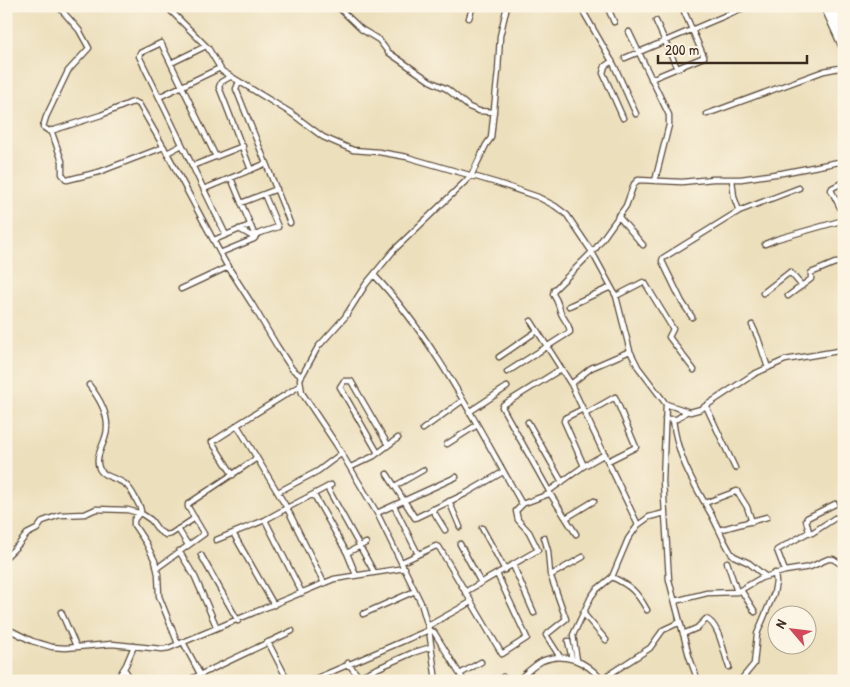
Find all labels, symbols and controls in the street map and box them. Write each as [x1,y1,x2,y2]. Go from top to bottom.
scale bar [658,32,806,64]
text: 200 m [665,39,699,60]
north arrow [768,604,818,654]
text: N [770,615,790,631]

